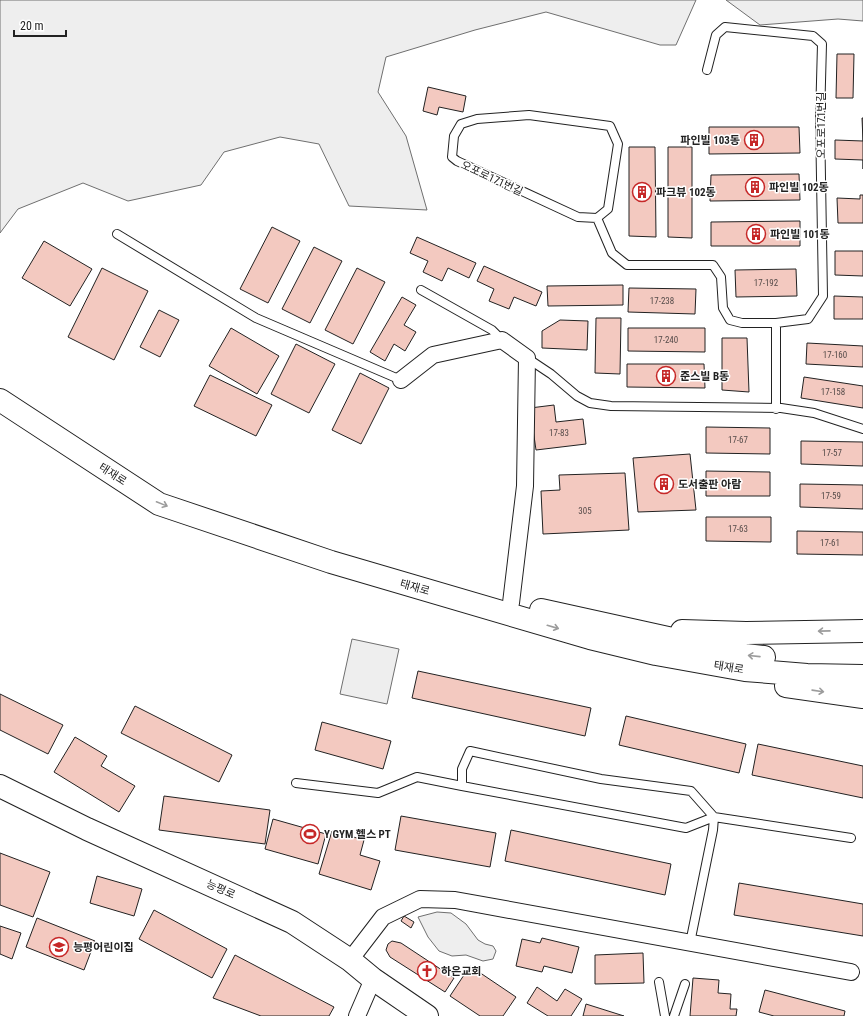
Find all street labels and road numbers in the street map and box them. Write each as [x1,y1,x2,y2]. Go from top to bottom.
street label: 오포로171번길 [815,92,828,158]
street label: 오포로171번길 [459,158,525,198]
street label: 태재로 [96,461,129,488]
street label: 태재로 [398,577,431,598]
street label: 태재로 [713,659,745,676]
street label: 능평로 [204,877,237,902]

